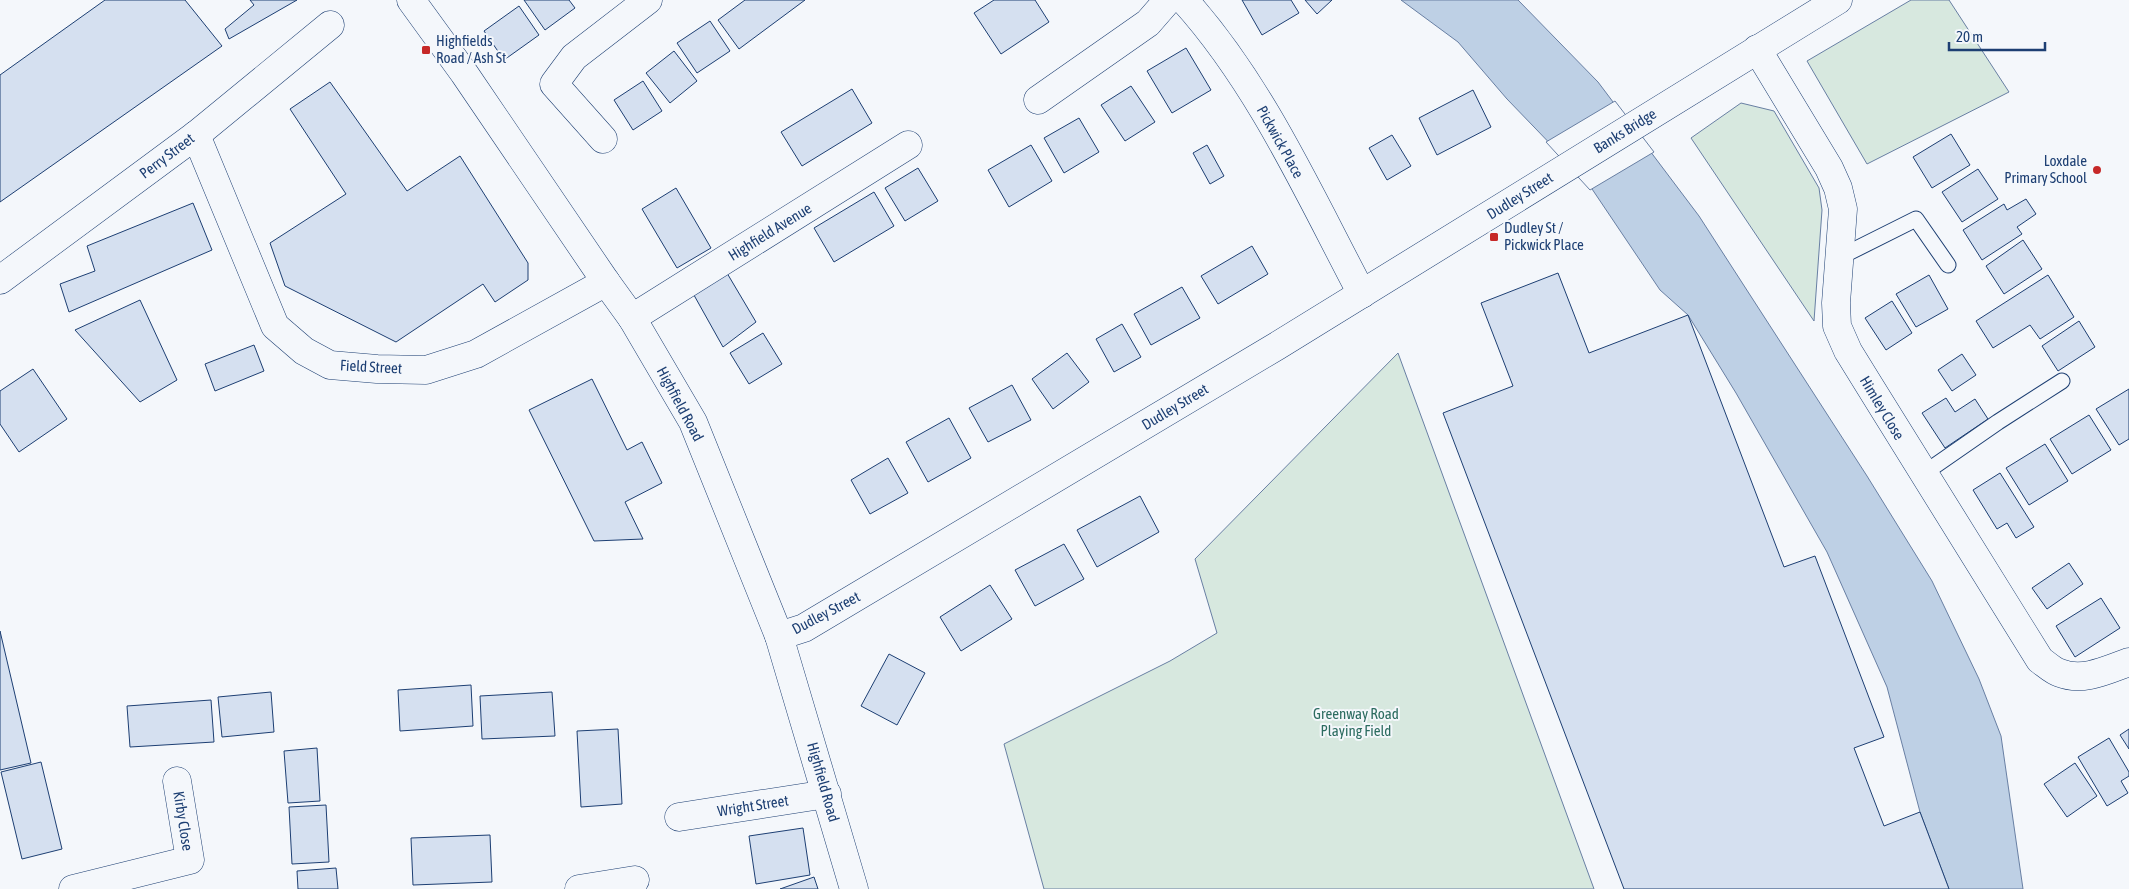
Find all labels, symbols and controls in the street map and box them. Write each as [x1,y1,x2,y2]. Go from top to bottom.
scale bar [1949,20,2045,52]
text: 20 m [1956,28,1983,45]
place label: Highfields Road / Ash St [436,32,506,66]
marker: Highfields Road / Ash St [420,44,432,56]
street label: Pickwick Place [1254,103,1307,181]
street label: Banks Bridge [1590,105,1659,156]
street label: Perry Street [136,130,197,182]
place label: Loxdale Primary School [2004,152,2087,186]
marker: Loxdale Primary School [2091,164,2103,176]
street label: Dudley Street [1484,169,1556,222]
street label: Highfield Avenue [725,199,815,264]
place label: Dudley St / Pickwick Place [1504,219,1584,253]
marker: Dudley St / Pickwick Place [1488,231,1500,243]
street label: Field Street [340,356,403,377]
street label: Highfield Road [654,364,707,444]
street label: Himley Close [1857,373,1908,443]
street label: Dudley Street [1138,380,1211,433]
street label: Dudley Street [789,588,863,638]
park label: Greenway Road Playing Field [1313,705,1399,739]
street label: Highfield Road [804,740,843,824]
street label: Kirby Close [170,790,197,852]
street label: Wright Street [716,791,790,820]

